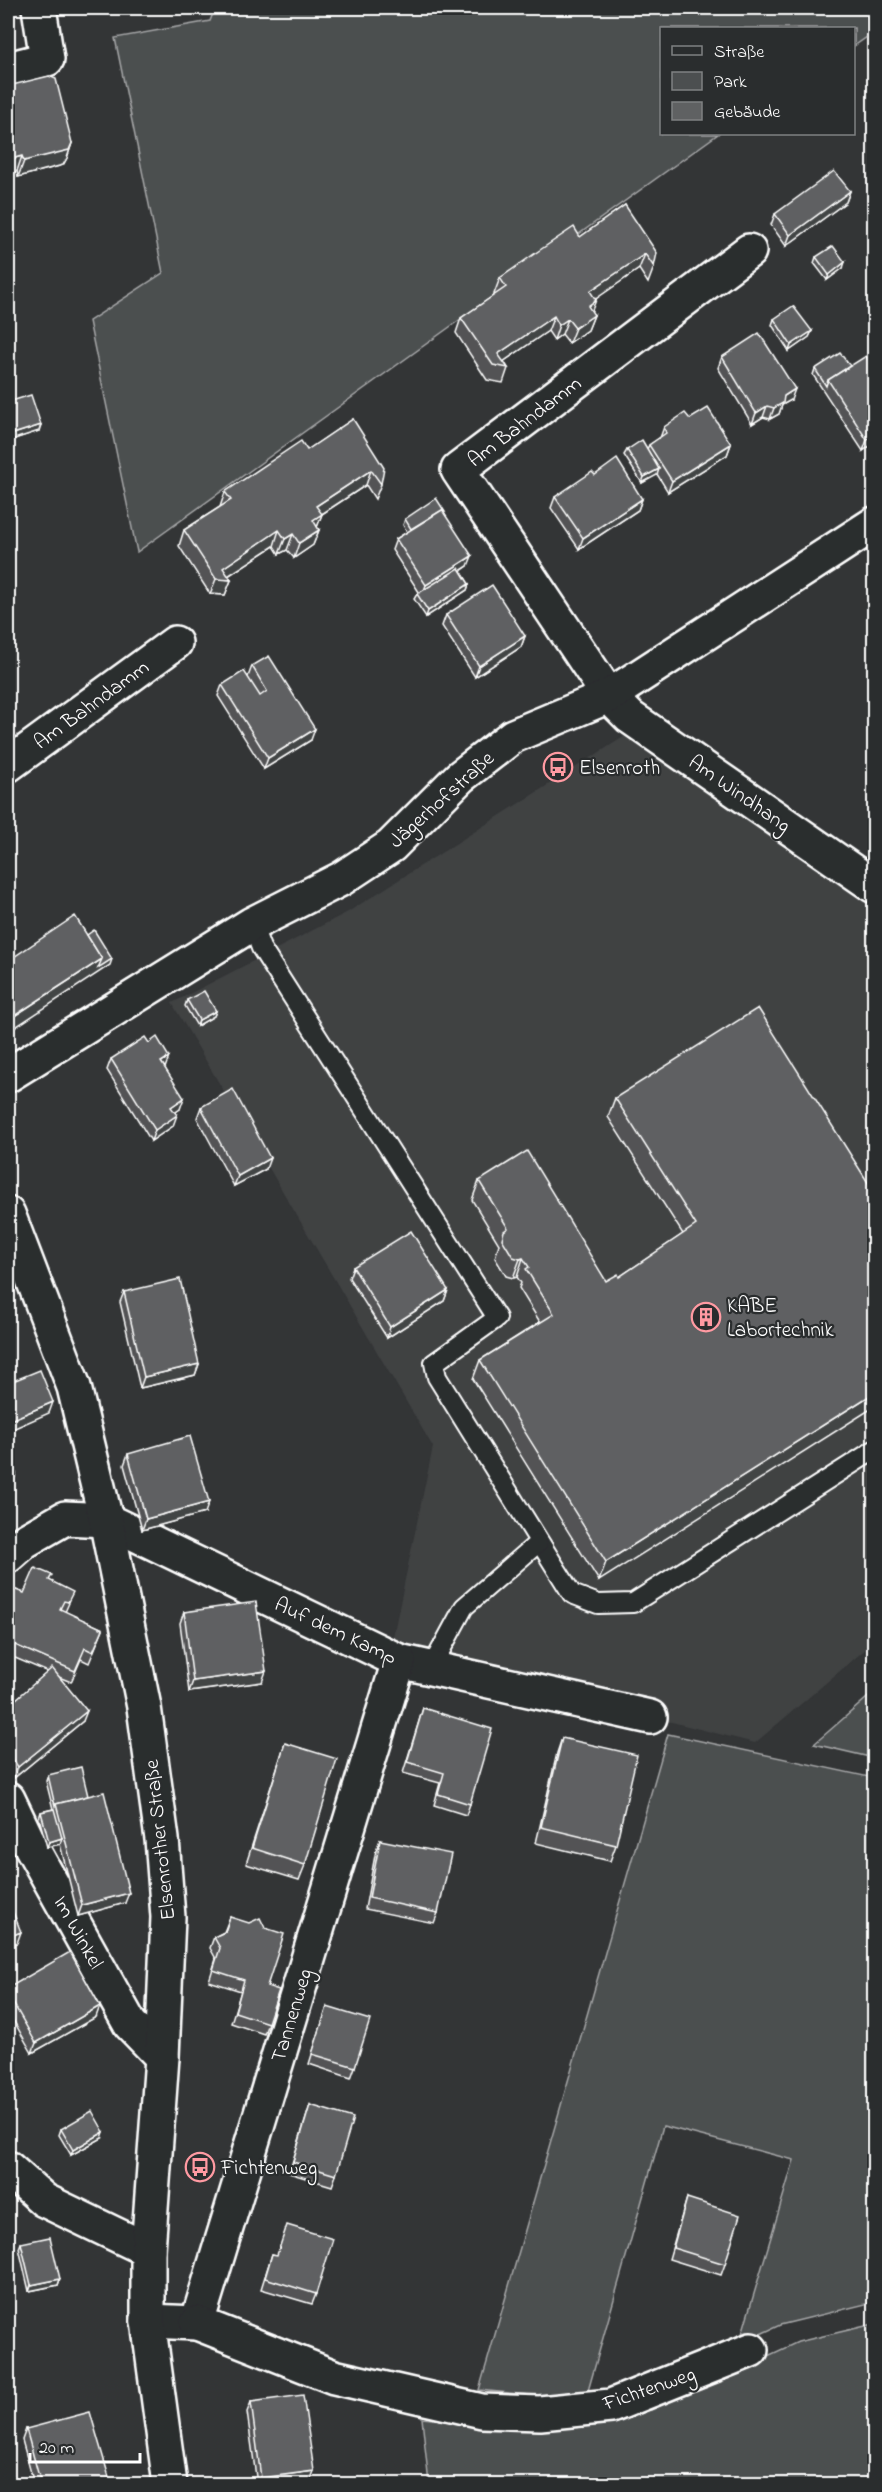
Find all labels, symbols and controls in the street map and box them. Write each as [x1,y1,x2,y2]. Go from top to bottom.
legend [660,27,855,135]
text: Straße [714,40,765,66]
text: Park [714,70,747,96]
text: Gebäude [714,100,781,126]
street label: Am Bahndamm [462,370,589,476]
street label: Am Bahndamm [28,654,156,758]
street label: Jägerhofstraße [383,744,504,858]
street label: Am Windhang [680,748,796,843]
bus stop icon: Elsenroth [542,751,574,783]
place label: Elsenroth [579,754,660,784]
place label: KABE Labortechnik [727,1292,835,1346]
building icon: KABE Labortechnik [690,1301,722,1333]
street label: Auf dem Kamp [269,1590,401,1673]
street label: Elsenrother Straße [138,1758,184,1921]
street label: Im Winkel [45,1891,110,1975]
street label: Tannenweg [264,1965,323,2067]
bus stop icon: Fichtenweg [184,2151,216,2183]
place label: Fichtenweg [220,2154,317,2186]
street label: Fichtenweg [598,2360,701,2422]
scale bar [30,2426,140,2464]
text: 20 m [39,2436,74,2462]

